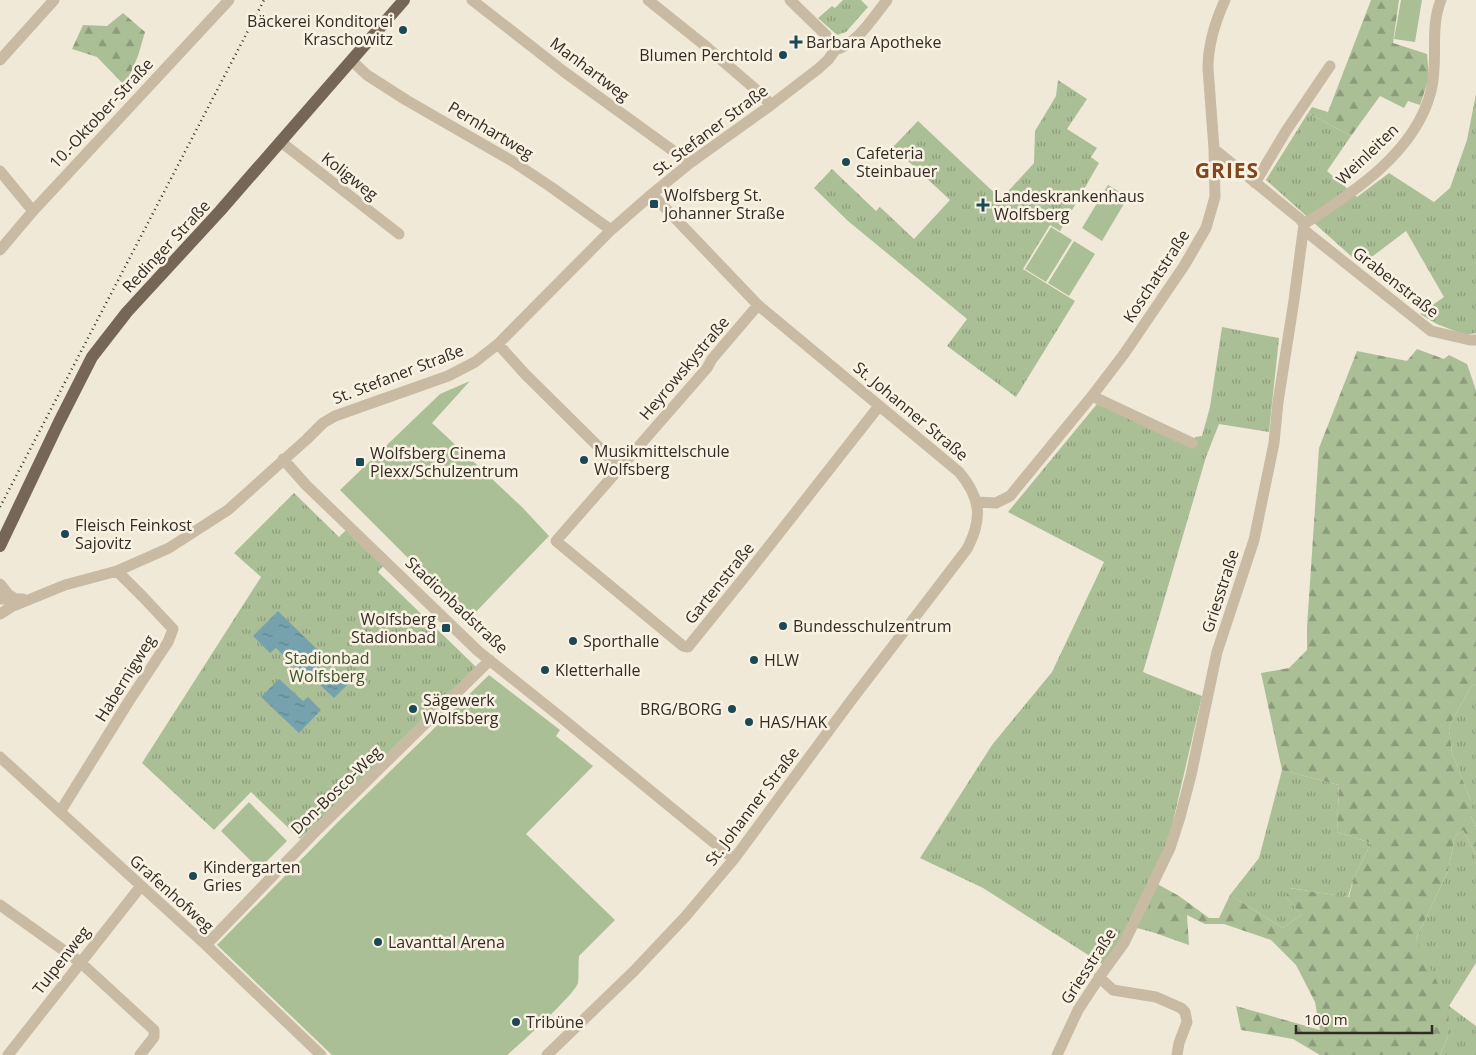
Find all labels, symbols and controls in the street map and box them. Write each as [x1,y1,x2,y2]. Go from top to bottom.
place label: Bäckerei Konditorei Kraschowitz [247,10,393,50]
marker: Bäckerei Konditorei Kraschowitz [397,24,409,36]
place label: Barbara Apotheke [806,31,941,53]
street label: Manhartweg [546,32,634,106]
marker: Barbara Apotheke [790,36,802,48]
place label: Blumen Perchtold [639,44,773,66]
marker: Blumen Perchtold [777,49,789,61]
street label: 10.-Oktober-Straße [44,53,158,173]
street label: St. Stefaner Straße [648,79,772,181]
street label: Pernhartweg [444,96,538,164]
street label: Weinleiten [1331,119,1403,189]
place label: Cafeteria Steinbauer [856,142,938,182]
street label: Koligweg [317,147,383,205]
marker: Cafeteria Steinbauer [840,156,852,168]
district label: GRIES [1195,156,1259,184]
place label: Wolfsberg St. Johanner Straße [662,184,785,224]
place label: Landeskrankenhaus Wolfsberg [994,185,1144,225]
street label: Redinger Straße [117,195,215,297]
marker: Wolfsberg St. Johanner Straße [648,198,660,210]
marker: Landeskrankenhaus Wolfsberg [976,198,990,212]
street label: Koschatstraße [1118,225,1194,327]
street label: Grabenstraße [1349,242,1444,322]
street label: Heyrowskystraße [634,311,734,425]
street label: St. Stefaner Straße [329,339,467,409]
street label: St. Johanner Straße [849,356,973,466]
place label: Musikmittelschule Wolfsberg [594,440,730,480]
place label: Wolfsberg Cinema Plexx/Schulzentrum [370,442,519,482]
marker: Musikmittelschule Wolfsberg [578,454,590,466]
marker: Wolfsberg Cinema Plexx/Schulzentrum [354,456,366,468]
place label: Fleisch Feinkost Sajovitz [75,514,192,554]
marker: Fleisch Feinkost Sajovitz [59,528,71,540]
street label: Gartenstraße [679,537,759,628]
street label: Griesstraße [1196,546,1244,636]
street label: Stadionbadstraße [401,552,513,658]
place label: Wolfsberg Stadionbad [351,608,436,648]
place label: Bundesschulzentrum [793,615,951,637]
marker: Bundesschulzentrum [777,620,789,632]
marker: Wolfsberg Stadionbad [440,622,452,634]
street label: Habernigweg [90,630,161,726]
place label: Sporthalle [583,630,659,652]
marker: Sporthalle [567,635,579,647]
park label: Stadionbad Wolfsberg [284,647,370,687]
place label: HLW [764,649,799,671]
marker: HLW [748,654,760,666]
place label: Kletterhalle [555,659,641,681]
marker: Kletterhalle [539,664,551,676]
place label: Sägewerk Wolfsberg [423,689,499,729]
place label: BRG/BORG [640,698,722,720]
marker: Sägewerk Wolfsberg [407,703,419,715]
marker: BRG/BORG [726,703,738,715]
place label: HAS/HAK [759,711,827,733]
marker: HAS/HAK [743,716,755,728]
street label: Don-Bosco-Weg [286,741,387,839]
street label: St. Johanner Straße [700,742,804,870]
street label: Grafenhofweg [125,849,219,937]
place label: Kindergarten Gries [203,856,301,896]
marker: Kindergarten Gries [187,870,199,882]
street label: Tulpenweg [27,921,95,999]
street label: Griesstraße [1055,924,1121,1008]
place label: Lavanttal Arena [388,931,505,953]
marker: Lavanttal Arena [372,936,384,948]
scale bar [1296,1002,1432,1034]
text: 100 m [1304,1009,1348,1029]
place label: Tribüne [526,1011,584,1033]
marker: Tribüne [510,1016,522,1028]

